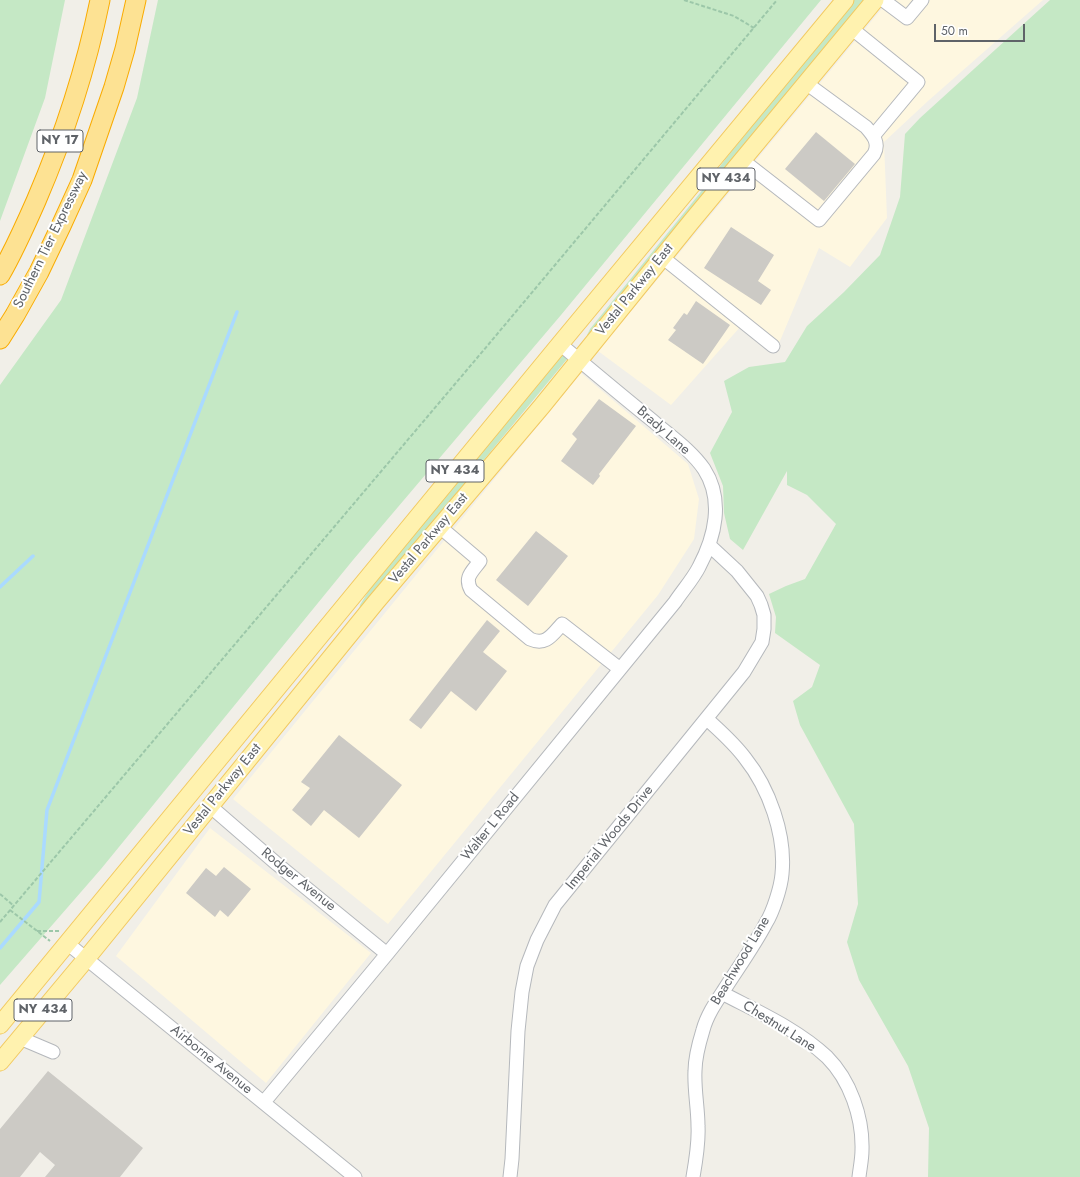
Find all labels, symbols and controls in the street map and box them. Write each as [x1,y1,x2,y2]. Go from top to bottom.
scale bar [936,16,1027,42]
text: 50 m [941,22,968,40]
road number: NY 17 [37,130,83,152]
road number: NY 434 [697,168,755,190]
street label: Southern Tier Expressway [11,169,91,311]
street label: Vestal Parkway East [593,241,677,339]
street label: Brady Lane [633,403,693,459]
road number: NY 434 [426,460,484,482]
street label: Vestal Parkway East [386,490,472,588]
street label: Vestal Parkway East [181,741,265,839]
street label: Imperial Woods Drive [563,783,657,893]
street label: Walter L Road [458,790,524,864]
street label: Rodger Avenue [257,845,339,915]
street label: Beachwood Lane [708,914,774,1008]
street label: Chestnut Lane [739,998,819,1056]
road number: NY 434 [14,999,72,1021]
street label: Airborne Avenue [167,1022,255,1098]

